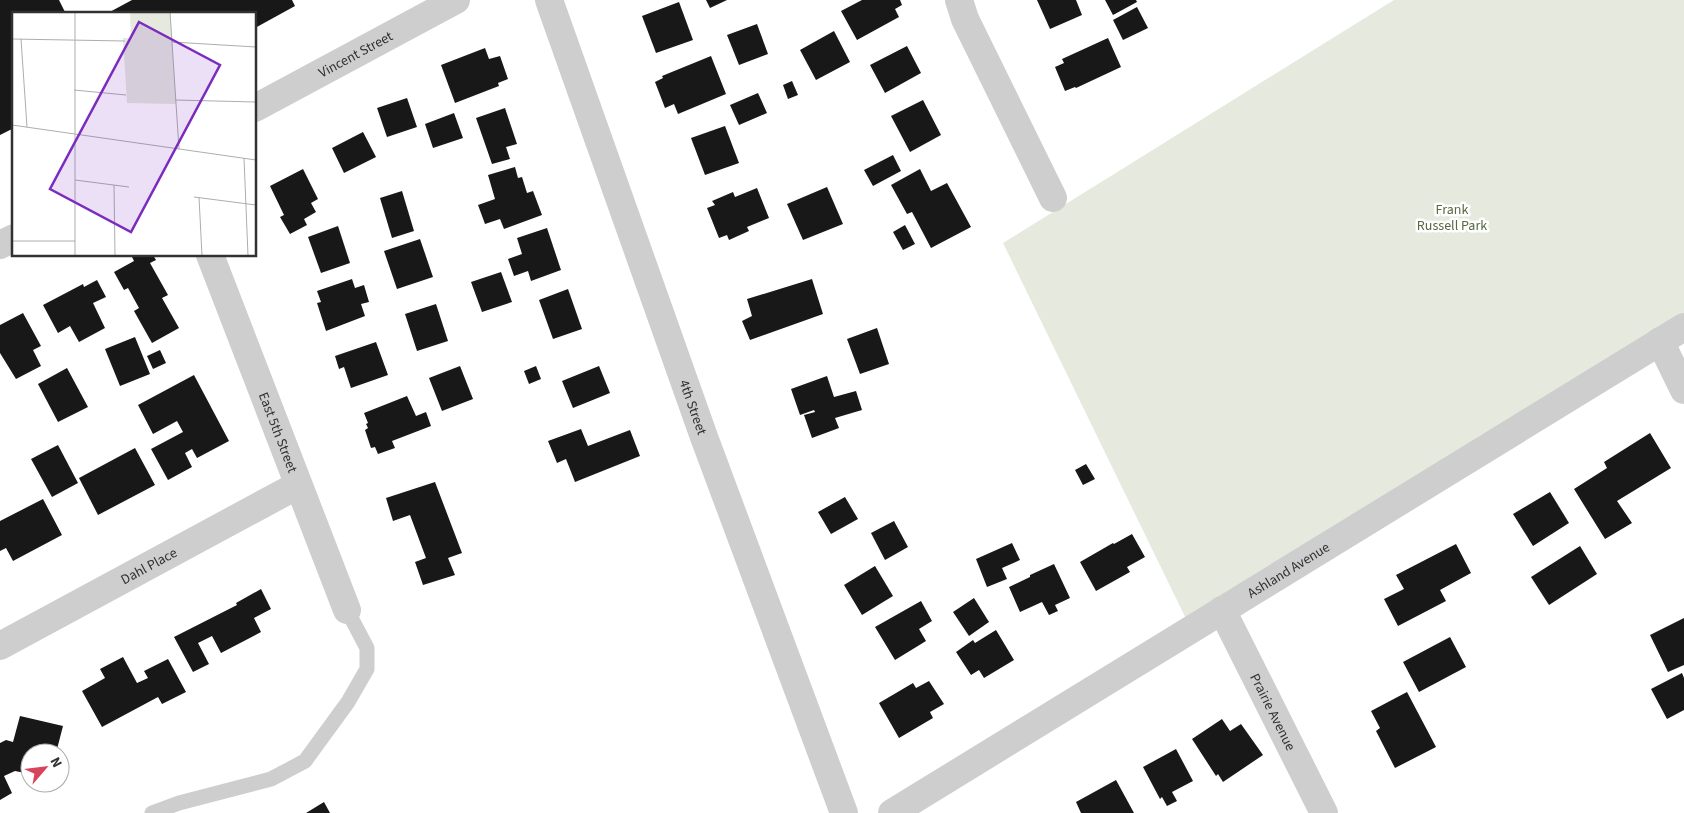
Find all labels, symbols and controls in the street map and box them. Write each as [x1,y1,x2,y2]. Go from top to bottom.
inset map [12,12,256,256]
street label: Vincent Street [315,27,397,83]
park label: Frank Russell Park [1417,200,1487,236]
street label: 4th Street [673,377,712,438]
street label: East 5th Street [253,389,302,476]
street label: Ashland Avenue [1244,538,1334,604]
street label: Dahl Place [117,543,181,590]
street label: Prairie Avenue [1244,670,1300,754]
north arrow [20,743,70,793]
text: N [45,754,67,771]

